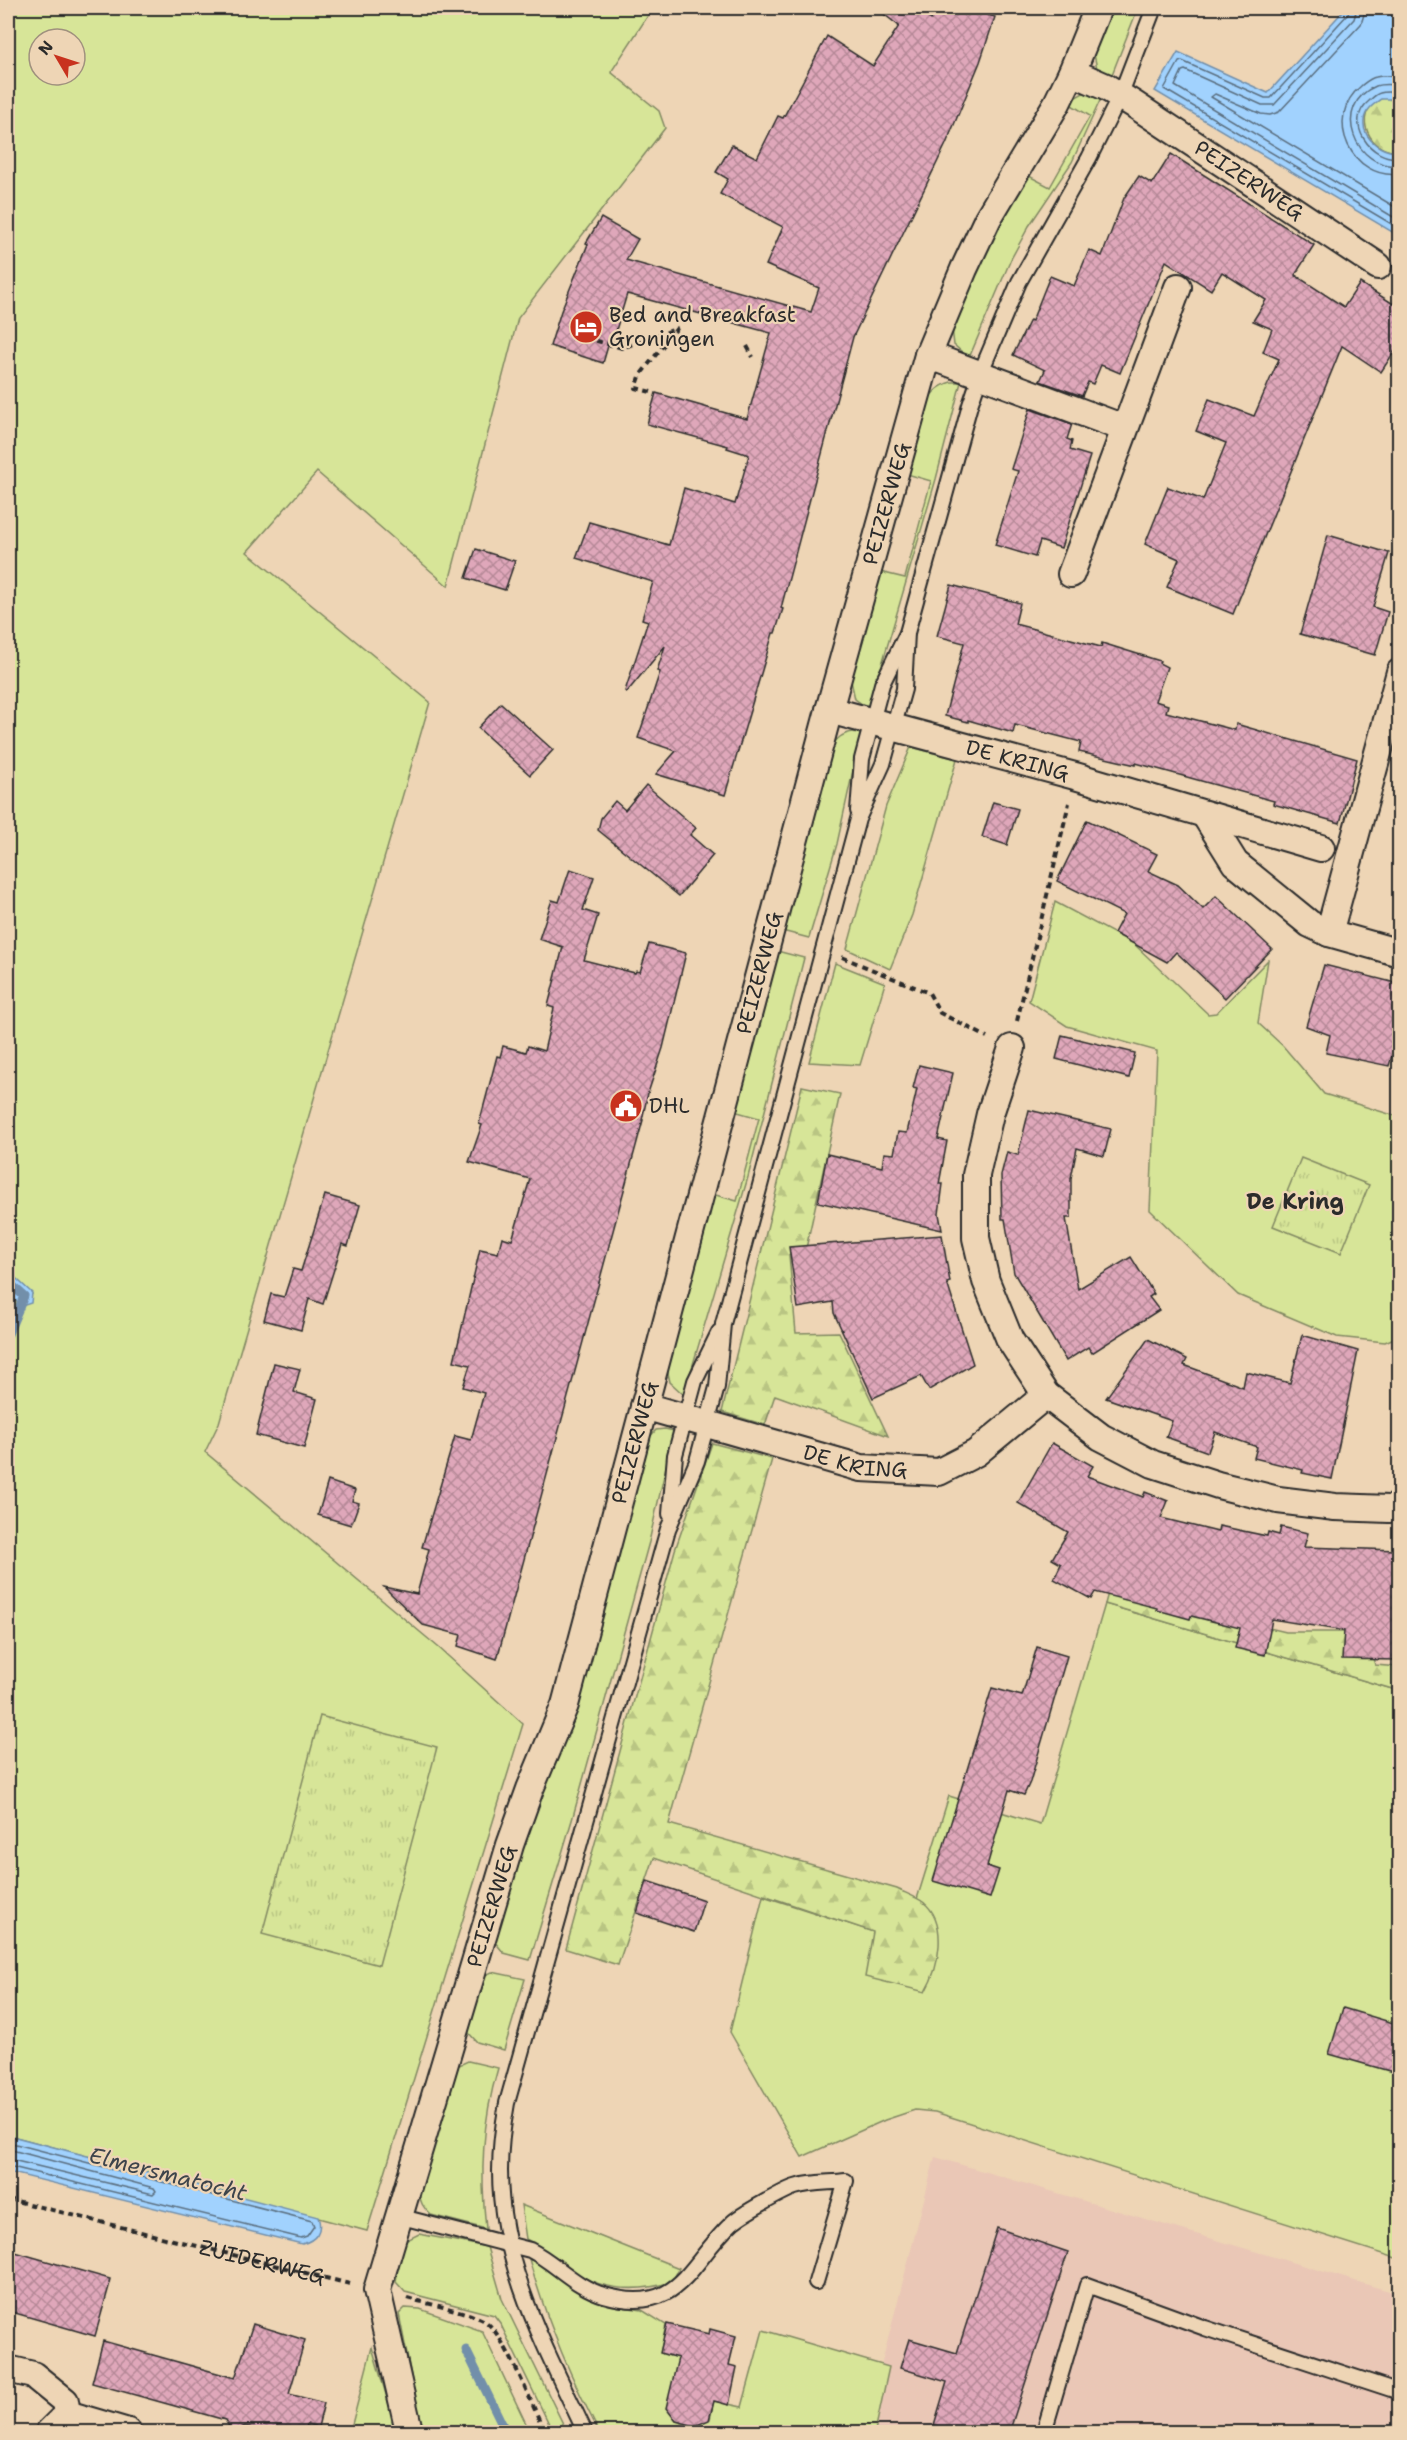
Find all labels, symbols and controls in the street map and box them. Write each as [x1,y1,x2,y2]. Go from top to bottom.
north arrow [27,27,87,87]
text: N [34,36,58,59]
street label: PEIZERWEG [1189,134,1309,227]
place label: Bed and Breakfast Groningen [609,301,796,353]
hotel icon: Bed and Breakfast Groningen [568,309,604,345]
street label: PEIZERWEG [856,439,917,568]
street label: DE KRING [963,733,1072,788]
street label: PEIZERWEG [730,908,789,1037]
public building icon: DHL [608,1088,644,1124]
place label: DHL [649,1092,690,1120]
district label: De Kring [1246,1187,1344,1216]
street label: PEIZERWEG [605,1378,664,1507]
street label: DE KRING [800,1438,908,1484]
street label: PEIZERWEG [460,1842,523,1971]
water label: Elmersmatocht [86,2140,250,2208]
street label: ZUIDERWEG [197,2233,328,2291]

